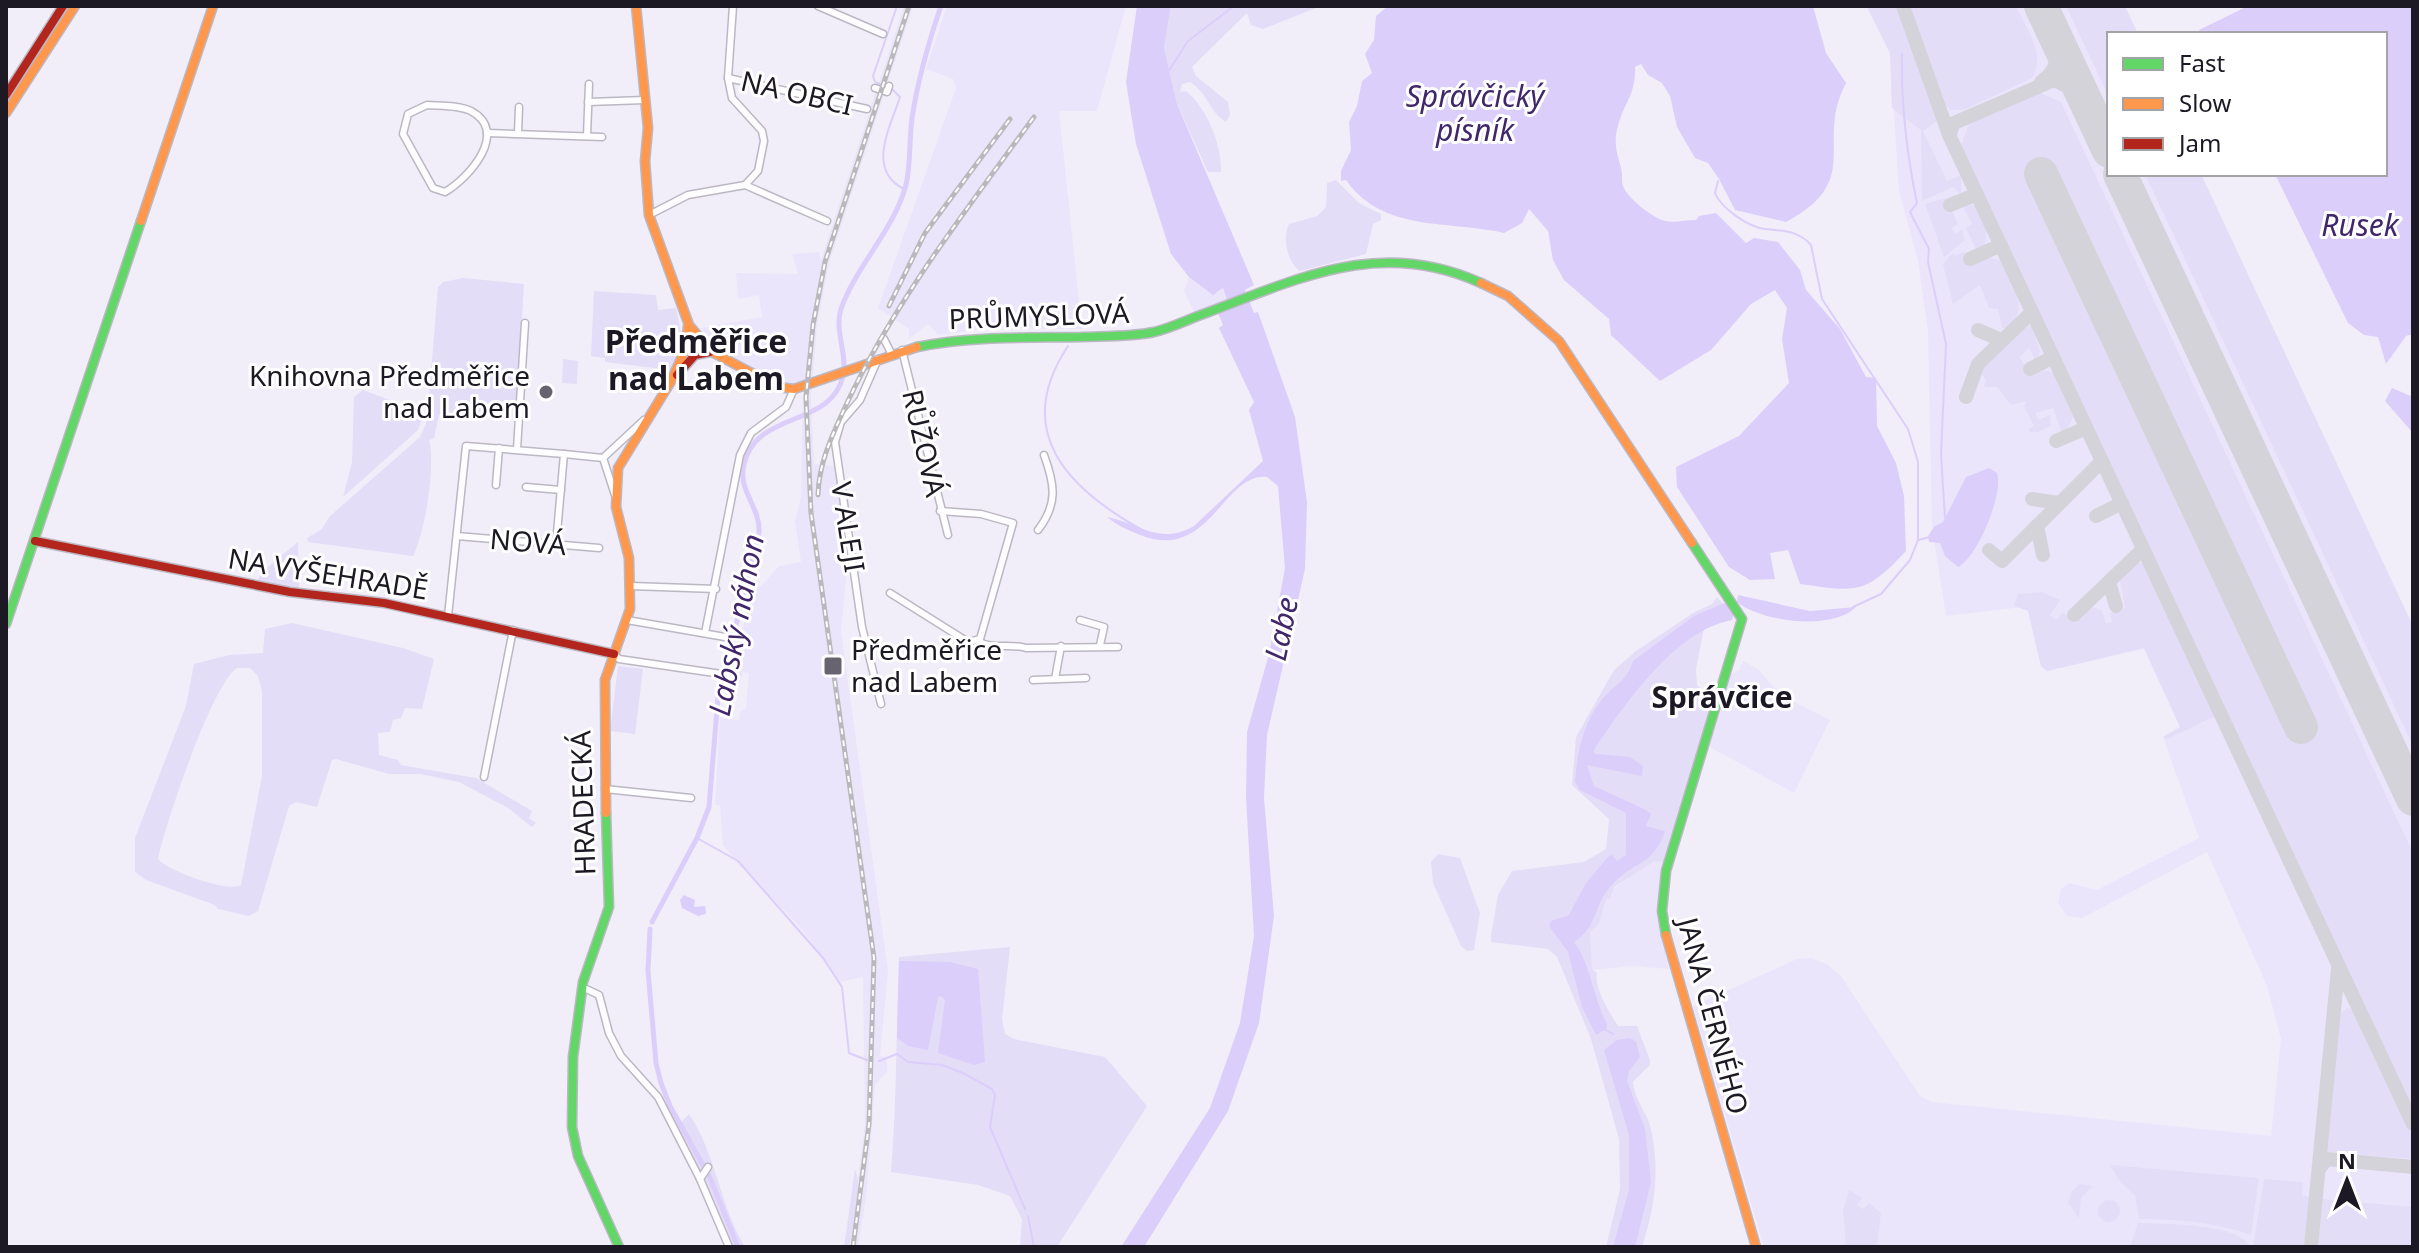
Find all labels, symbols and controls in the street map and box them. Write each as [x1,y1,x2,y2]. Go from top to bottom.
legend [2107,32,2387,176]
text: Fast [2179,46,2225,79]
street label: NA OBCI [738,61,857,123]
water label: Správčický písník [1406,75,1546,150]
text: Slow [2179,86,2231,119]
text: Jam [2177,126,2221,159]
water label: Rusek [2321,204,2400,245]
street label: PRŮMYSLOVÁ [948,293,1130,337]
district label: Předměřice nad Labem [605,319,787,399]
place label: Knihovna Předměřice nad Labem [249,356,530,426]
marker: Knihovna Předměřice nad Labem [537,383,555,401]
street label: RŮŽOVÁ [894,386,956,500]
street label: V ALEJI [823,479,875,575]
street label: NOVÁ [488,519,568,563]
water label: Labský náhon [698,530,773,719]
street label: NA VYŠEHRADĚ [225,538,431,608]
water label: Labe [1254,593,1307,664]
place label: Předměřice nad Labem [851,630,1002,700]
marker: Předměřice nad Labem [822,655,844,677]
district label: Správčice [1651,676,1793,717]
street label: HRADECKÁ [560,730,604,876]
street label: JANA ČERNÉHO [1669,910,1758,1118]
north arrow [2307,1141,2387,1221]
text: N [2338,1145,2356,1175]

